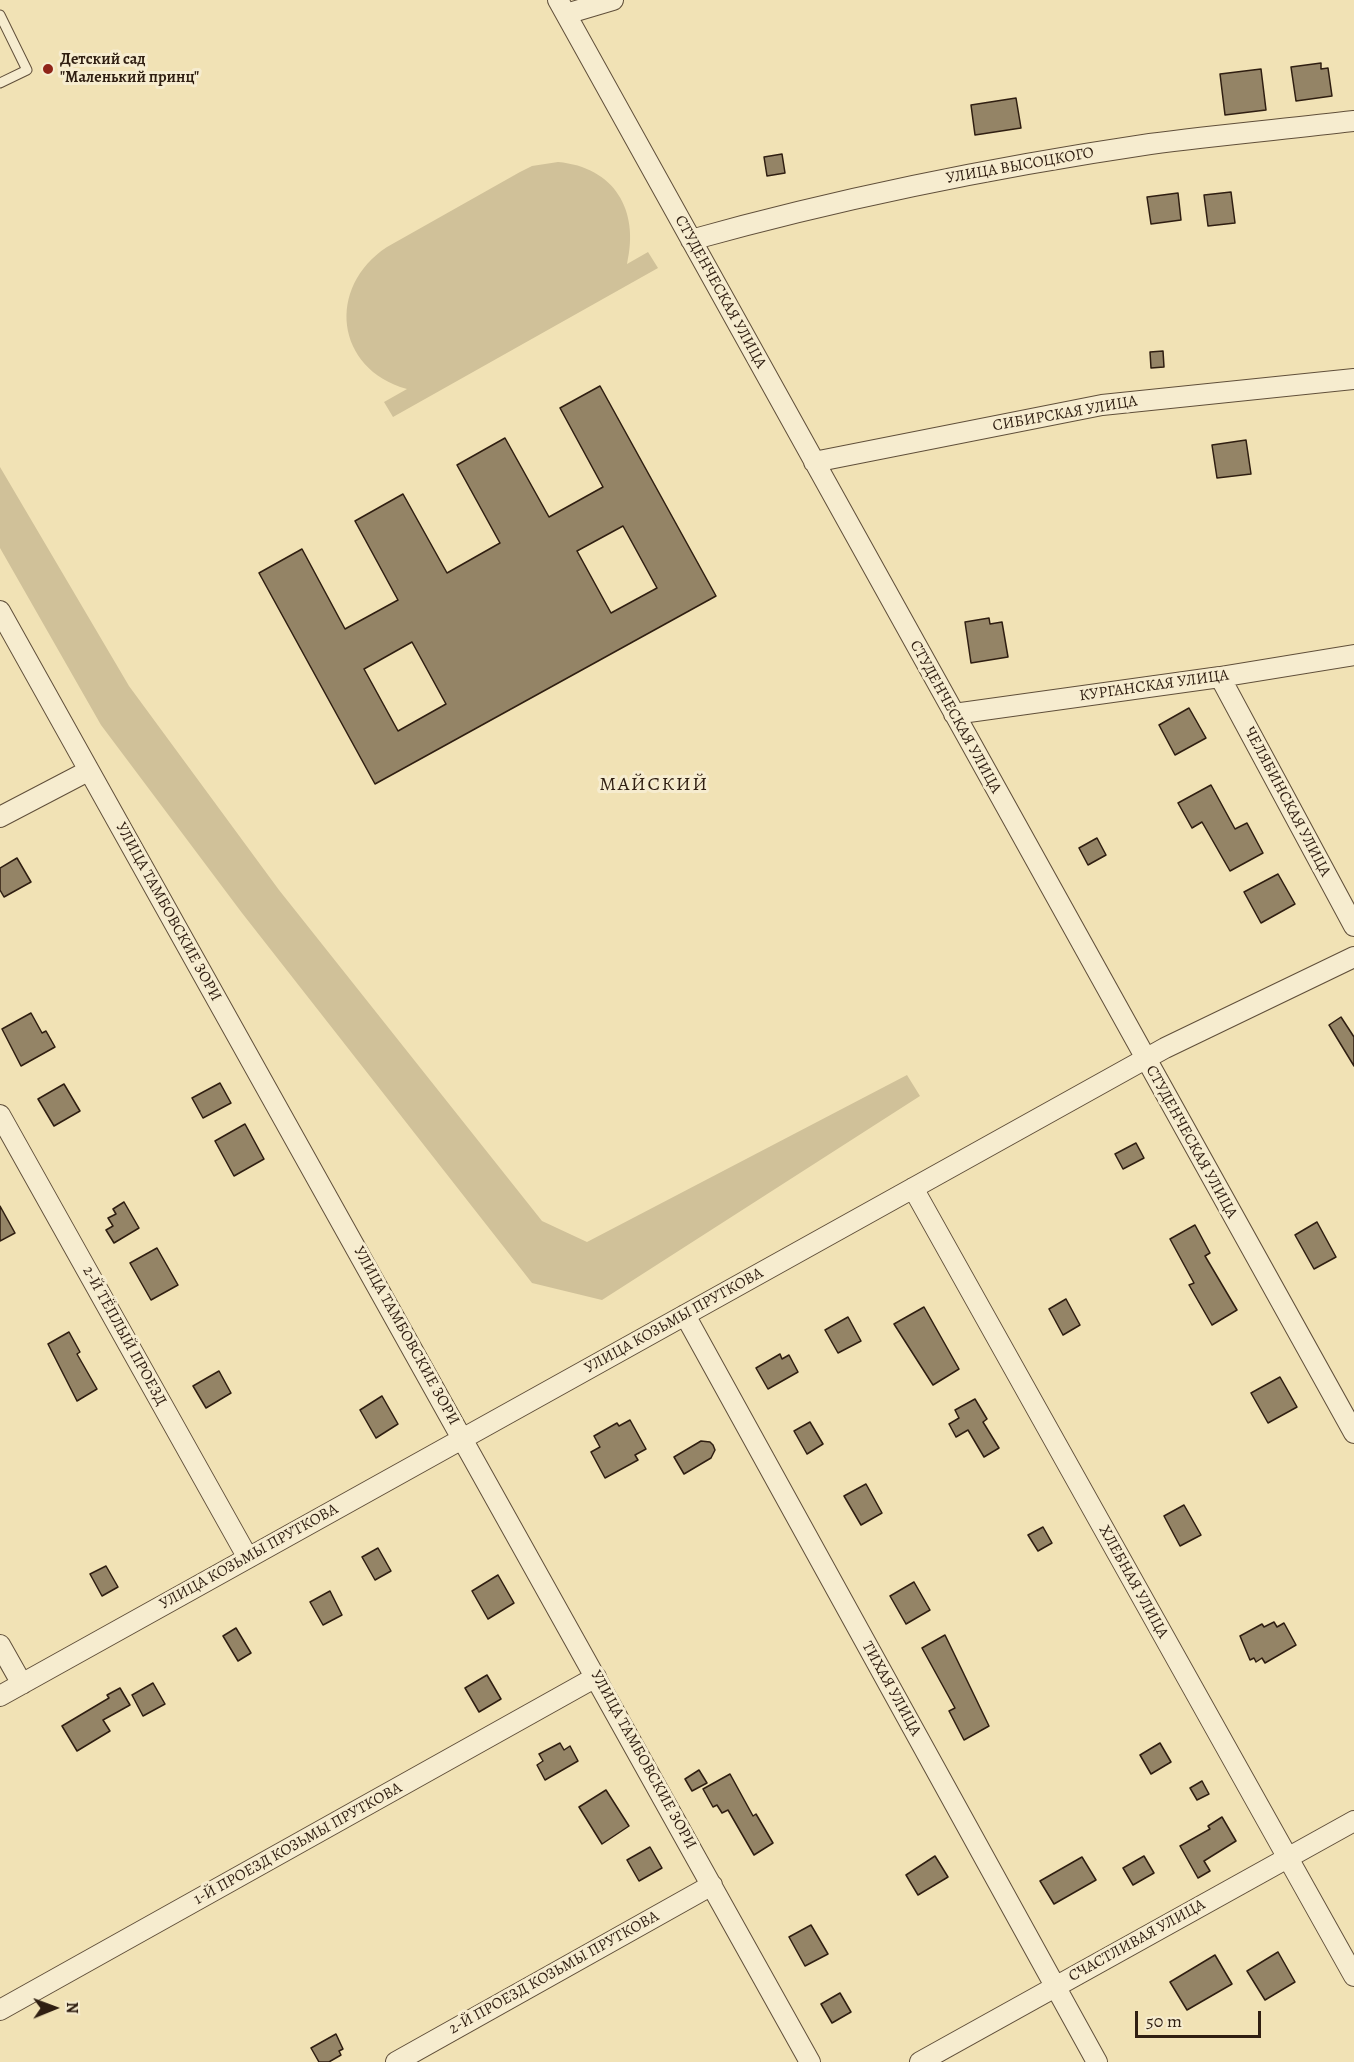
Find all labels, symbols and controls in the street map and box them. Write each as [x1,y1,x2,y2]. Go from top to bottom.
place label: Детский сад "Маленький принц" [60,50,199,88]
marker: Детский сад "Маленький принц" [41,62,55,76]
street label: УЛИЦА ВЫСОЦКОГО [945,144,1095,188]
street label: СТУДЕНЧЕСКАЯ УЛИЦА [670,212,770,372]
street label: СИБИРСКАЯ УЛИЦА [991,392,1139,436]
street label: СТУДЕНЧЕСКАЯ УЛИЦА [905,637,1005,797]
street label: КУРГАНСКАЯ УЛИЦА [1078,666,1230,706]
street label: ЧЕЛЯБИНСКАЯ УЛИЦА [1239,724,1335,880]
district label: МАЙСКИЙ [599,773,709,797]
street label: УЛИЦА ТАМБОВСКИЕ ЗОРИ [111,819,225,1005]
street label: СТУДЕНЧЕСКАЯ УЛИЦА [1141,1062,1241,1222]
street label: УЛИЦА ТАМБОВСКИЕ ЗОРИ [349,1243,463,1429]
street label: 2-Й ТЁПЛЫЙ ПРОЕЗД [78,1263,170,1409]
street label: УЛИЦА КОЗЬМЫ ПРУТКОВА [581,1264,767,1378]
street label: УЛИЦА КОЗЬМЫ ПРУТКОВА [156,1500,342,1614]
street label: ХЛЕБНАЯ УЛИЦА [1094,1522,1172,1642]
street label: ТИХАЯ УЛИЦА [857,1638,925,1740]
street label: УЛИЦА ТАМБОВСКИЕ ЗОРИ [586,1667,700,1853]
street label: 1-Й ПРОЕЗД КОЗЬМЫ ПРУТКОВА [191,1779,405,1909]
street label: СЧАСТЛИВАЯ УЛИЦА [1065,1895,1209,1987]
street label: 2-Й ПРОЕЗД КОЗЬМЫ ПРУТКОВА [446,1907,662,2039]
north arrow [24,1978,84,2038]
scale bar [1138,1999,1264,2037]
text: N [61,2002,83,2014]
text: 50 m [1146,2009,1182,2033]

